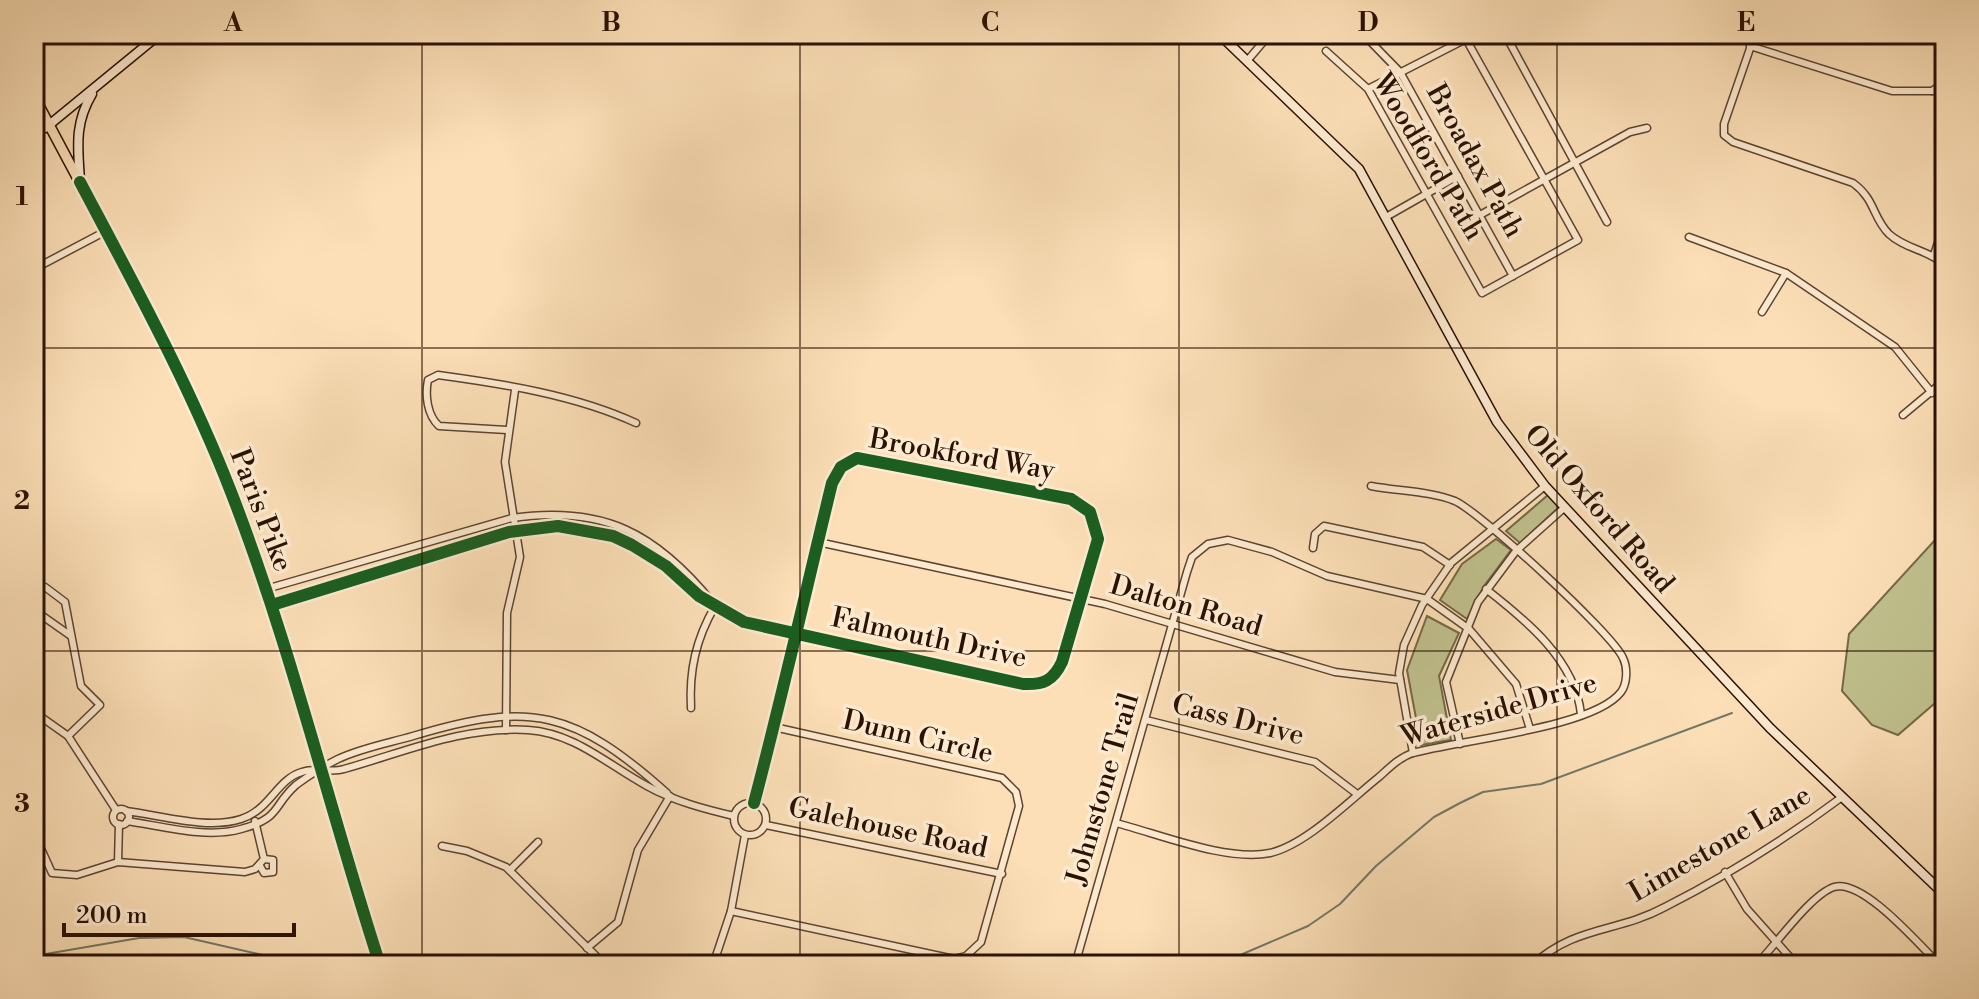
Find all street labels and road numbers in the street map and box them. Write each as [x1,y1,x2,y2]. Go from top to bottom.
street label: Woodford Path [1364,66,1492,247]
street label: Broadax Path [1418,77,1532,244]
street label: Old Oxford Road [1516,418,1682,600]
street label: Brookford Way [866,421,1058,489]
street label: Paris Pike [222,444,300,576]
street label: Dalton Road [1106,568,1266,644]
street label: Falmouth Drive [828,600,1030,676]
street label: Waterside Drive [1396,665,1601,755]
street label: Cass Drive [1168,687,1308,753]
street label: Johnstone Trail [1059,689,1147,890]
street label: Dunn Circle [839,703,997,771]
street label: Limestone Lane [1623,778,1817,910]
street label: Galehouse Road [785,790,991,866]

